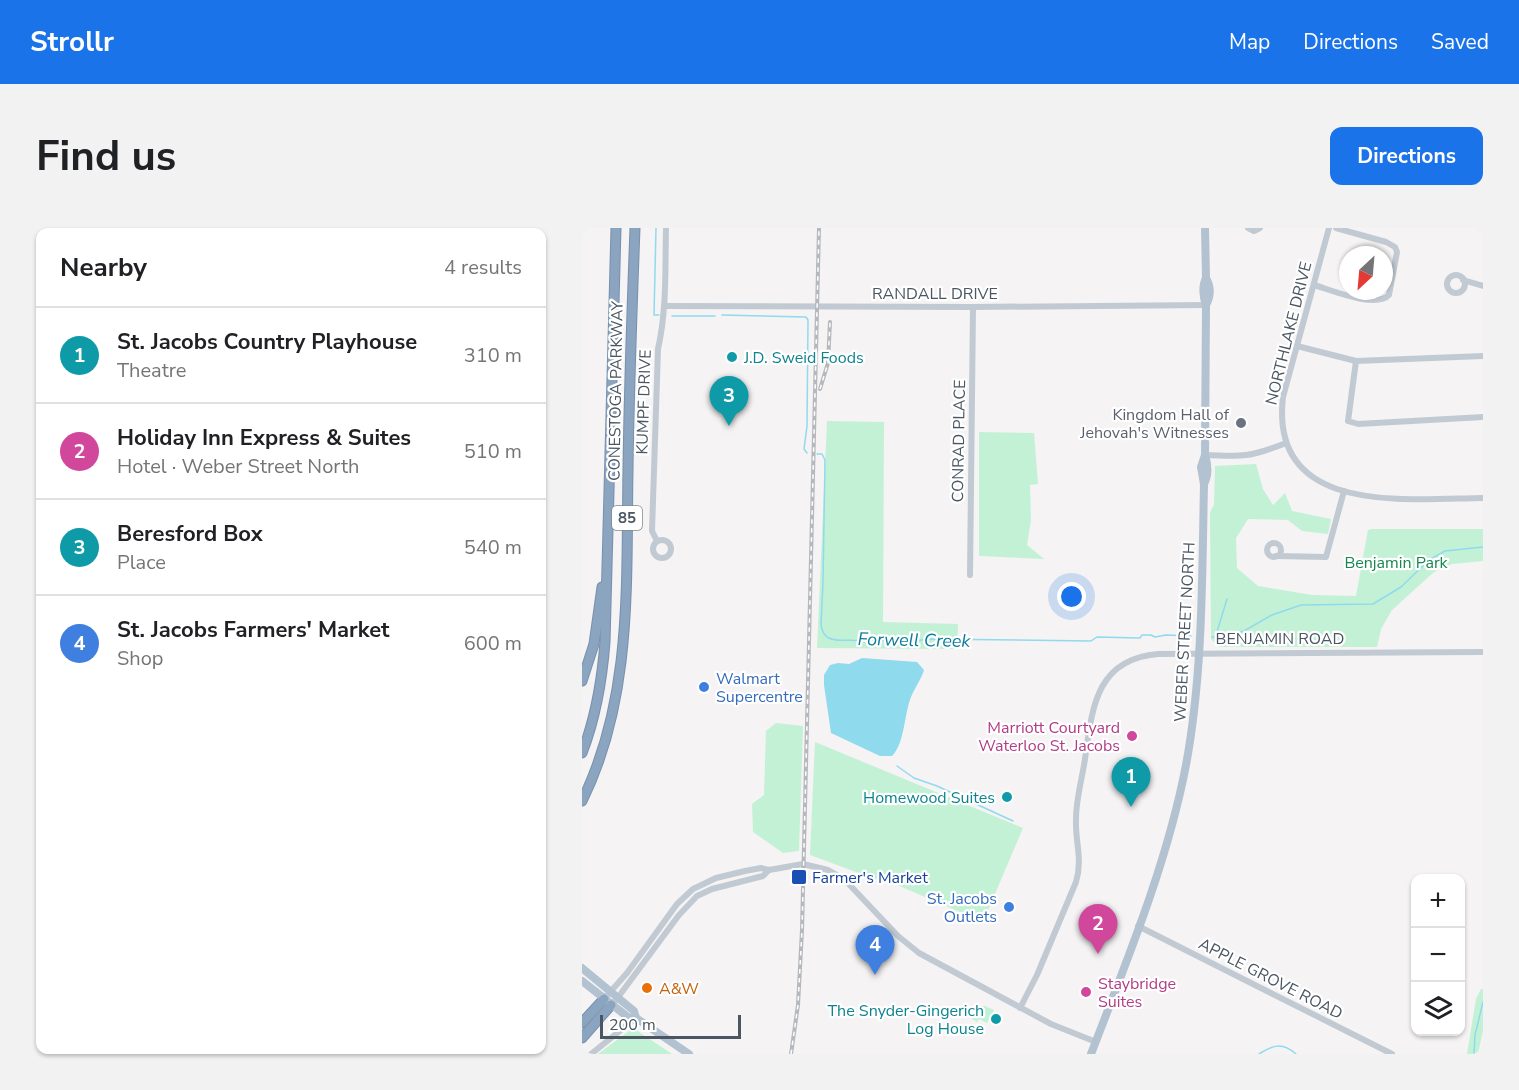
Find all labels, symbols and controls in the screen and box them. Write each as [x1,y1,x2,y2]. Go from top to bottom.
text: Strollr [30,23,114,61]
text: Map [1229,28,1270,56]
text: Directions [1303,28,1398,56]
text: Saved [1431,28,1489,56]
button: Directions [1330,127,1483,185]
text: Find us [36,128,176,185]
north arrow [1339,246,1393,300]
text: Nearby [60,250,147,285]
text: 4 results [444,254,522,281]
street label: NORTHLAKE DRIVE [1261,259,1317,407]
street label: RANDALL DRIVE [872,283,998,305]
street label: CONESTOGA PARKWAY [603,300,629,481]
text: St. Jacobs Country Playhouse [117,327,417,357]
text: 1 [74,342,86,369]
text: 310 m [464,342,522,369]
place label: J.D. Sweid Foods [743,347,864,369]
street label: KUMPF DRIVE [631,349,657,455]
marker: J.D. Sweid Foods [725,350,739,364]
text: Theatre [117,357,186,384]
pin: 3 [710,376,748,426]
street label: CONRAD PLACE [947,379,971,503]
place label: Kingdom Hall of Jehovah's Witnesses [1079,404,1230,444]
marker: Kingdom Hall of Jehovah's Witnesses [1234,416,1248,430]
text: Holiday Inn Express & Suites [117,423,411,453]
text: 2 [74,438,86,465]
text: 510 m [464,438,522,465]
text: Hotel · Weber Street North [117,453,359,480]
road number: 85 [612,506,642,530]
text: Beresford Box [117,519,263,549]
text: 3 [74,534,86,561]
text: 540 m [464,534,522,561]
street label: WEBER STREET NORTH [1169,541,1201,723]
text: Place [117,549,166,576]
park label: Benjamin Park [1344,552,1449,574]
your location [1057,582,1086,611]
text: St. Jacobs Farmers' Market [117,615,390,645]
water label: Forwell Creek [857,627,972,653]
street label: BENJAMIN ROAD [1216,628,1344,650]
text: 4 [74,630,86,657]
text: 600 m [464,630,522,657]
text: Shop [117,645,163,672]
place label: Walmart Supercentre [716,668,803,708]
marker: Walmart Supercentre [697,680,711,694]
place label: Marriott Courtyard Waterloo St. Jacobs [978,717,1120,757]
marker: Marriott Courtyard Waterloo St. Jacobs [1125,729,1139,743]
pin: 1 [1112,758,1150,807]
place label: Homewood Suites [863,787,995,809]
marker: Homewood Suites [1000,790,1014,804]
place label: Farmer's Market [812,867,928,889]
marker: Farmer's Market [790,868,808,886]
map controls [1411,874,1465,1036]
button: + [1411,874,1465,928]
place label: St. Jacobs Outlets [927,888,997,928]
marker: St. Jacobs Outlets [1002,900,1016,914]
pin: 2 [1078,904,1118,954]
pin: 4 [856,926,894,975]
button: − [1411,928,1465,982]
street label: APPLE GROVE ROAD [1195,933,1346,1025]
place label: Staybridge Suites [1098,973,1176,1013]
place label: A&W [659,978,699,1000]
marker: A&W [640,981,654,995]
button: layers [1411,982,1465,1036]
marker: Staybridge Suites [1079,985,1093,999]
place label: The Snyder-Gingerich Log House [827,1000,984,1040]
scale bar [600,1012,741,1040]
marker: The Snyder-Gingerich Log House [989,1012,1003,1026]
text: 200 m [609,1014,656,1036]

